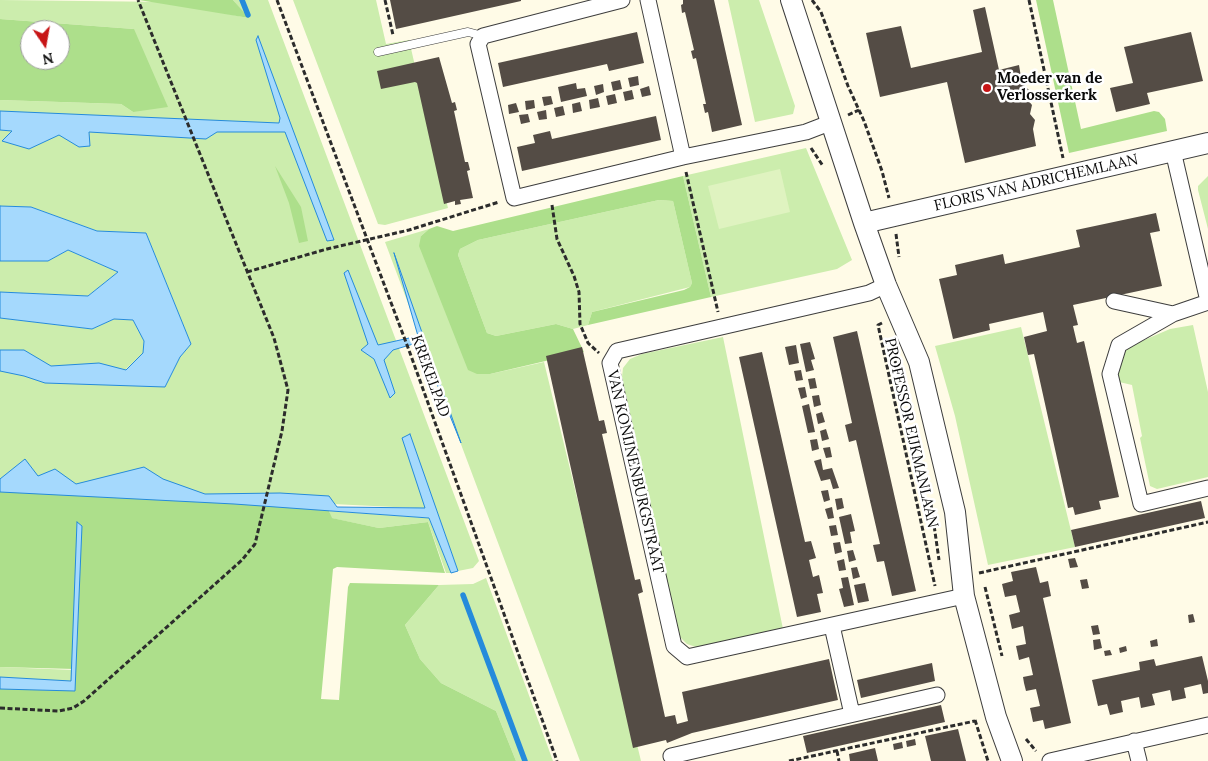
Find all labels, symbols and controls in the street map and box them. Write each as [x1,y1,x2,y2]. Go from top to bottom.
north arrow [20,20,70,70]
text: N [41,49,55,69]
place label: Moeder van de Verlosserkerk [997,70,1102,105]
marker: Moeder van de Verlosserkerk [981,82,993,94]
street label: FLORIS VAN ADRICHEMLAAN [932,151,1140,215]
street label: KREKELPAD [407,332,453,420]
street label: PROFESSOR EIJKMANLAAN [880,336,942,530]
street label: VAN KONIJNENBURGSTRAAT [603,369,667,575]

